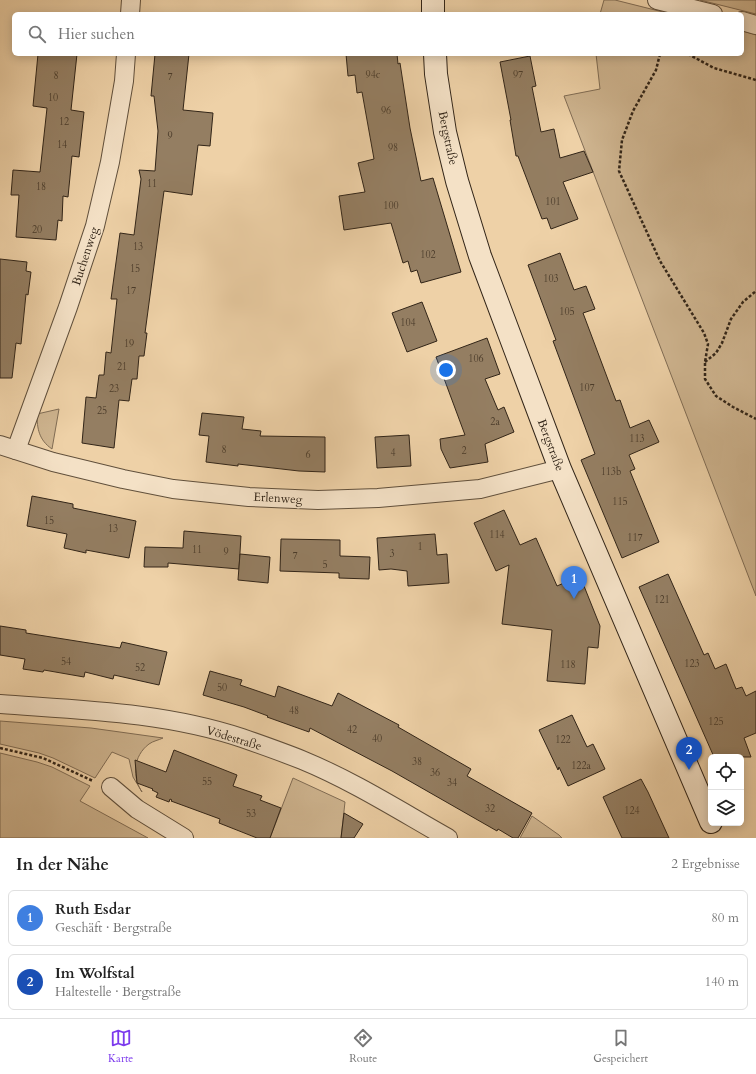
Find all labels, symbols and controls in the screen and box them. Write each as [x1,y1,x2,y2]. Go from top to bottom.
search box [12,12,744,56]
icon: search [26,23,48,45]
text: Hier suchen [58,24,135,44]
house number: 94c [366,68,381,82]
house number: 97 [513,68,523,82]
house number: 8 [53,69,59,83]
house number: 7 [167,70,173,84]
house number: 10 [48,91,58,105]
house number: 96 [381,104,391,118]
street label: Bergstraße [434,110,462,166]
house number: 12 [59,115,69,129]
house number: 9 [167,129,173,143]
house number: 14 [57,138,67,152]
house number: 98 [388,141,398,155]
house number: 11 [147,177,157,191]
house number: 18 [36,180,46,194]
house number: 101 [545,195,561,209]
house number: 100 [383,199,399,213]
house number: 20 [32,223,42,237]
street label: Buchenweg [68,224,102,287]
house number: 13 [133,240,143,254]
house number: 102 [420,248,436,262]
house number: 15 [130,262,140,276]
house number: 103 [543,272,559,286]
house number: 17 [126,284,136,298]
house number: 105 [559,305,575,319]
house number: 104 [400,316,416,330]
house number: 19 [124,337,134,351]
house number: 106 [468,352,484,366]
house number: 21 [117,360,127,374]
your location [436,360,456,380]
house number: 107 [579,381,595,395]
house number: 23 [109,382,119,396]
house number: 25 [97,404,107,418]
house number: 2a [490,415,500,429]
street label: Bergstraße [534,417,568,473]
house number: 113 [629,432,645,446]
house number: 8 [221,443,227,457]
house number: 2 [461,444,467,458]
house number: 4 [390,446,396,460]
house number: 6 [305,448,311,462]
house number: 113b [601,465,621,479]
street label: Erlenweg [253,489,303,507]
house number: 115 [612,495,628,509]
house number: 15 [44,514,54,528]
house number: 13 [108,522,118,536]
house number: 114 [489,528,505,542]
house number: 117 [627,531,643,545]
house number: 1 [417,540,423,554]
house number: 11 [192,543,202,557]
house number: 9 [223,545,229,559]
house number: 3 [389,547,395,561]
house number: 7 [292,549,298,563]
house number: 5 [322,558,328,572]
pin: 1 [561,566,587,599]
house number: 121 [654,593,670,607]
house number: 54 [61,655,71,669]
house number: 123 [684,657,700,671]
house number: 118 [560,658,576,672]
house number: 52 [135,661,145,675]
house number: 50 [217,681,227,695]
house number: 48 [289,704,299,718]
house number: 125 [708,715,724,729]
street label: Vödestraße [204,722,264,754]
house number: 42 [347,723,357,737]
house number: 40 [372,732,382,746]
house number: 122 [555,733,571,747]
pin: 2 [676,737,702,770]
map controls [708,754,744,826]
button: locate [708,754,744,790]
house number: 38 [412,755,422,769]
house number: 122a [571,759,592,773]
house number: 36 [430,766,440,780]
house number: 55 [202,775,212,789]
house number: 34 [447,776,457,790]
button: layers [708,790,744,826]
house number: 32 [485,802,495,816]
house number: 124 [624,804,640,818]
house number: 53 [246,807,256,821]
text: In der Nähe [16,853,109,876]
text: 2 Ergebnisse [671,855,740,873]
text: Ruth Esdar [55,899,131,919]
text: 1 [27,909,33,927]
text: 80 m [711,909,739,927]
text: Geschäft · Bergstraße [55,919,172,937]
text: Im Wolfstal [55,963,135,983]
text: 2 [27,973,33,991]
text: 140 m [705,973,739,991]
text: Haltestelle · Bergstraße [55,983,181,1001]
tab: Karte [108,1027,133,1066]
tab: Route [349,1027,377,1066]
tab: Gespeichert [593,1027,648,1066]

